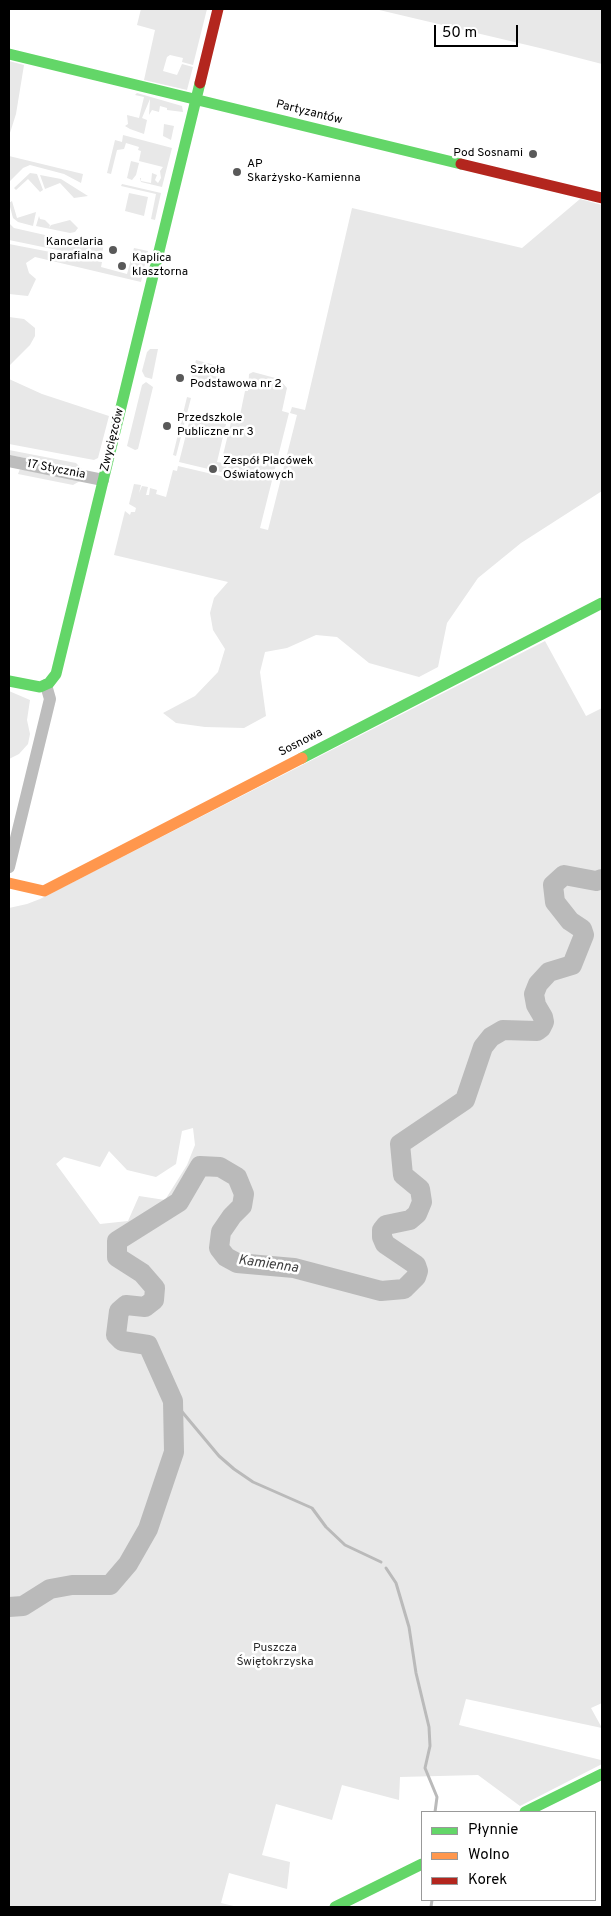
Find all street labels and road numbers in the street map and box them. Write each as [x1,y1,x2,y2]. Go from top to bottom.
street label: Partyzantów [274,98,344,128]
street label: Zwycięzców [98,407,128,473]
street label: 17 Stycznia [26,457,86,483]
street label: Sosnowa [277,726,325,760]

